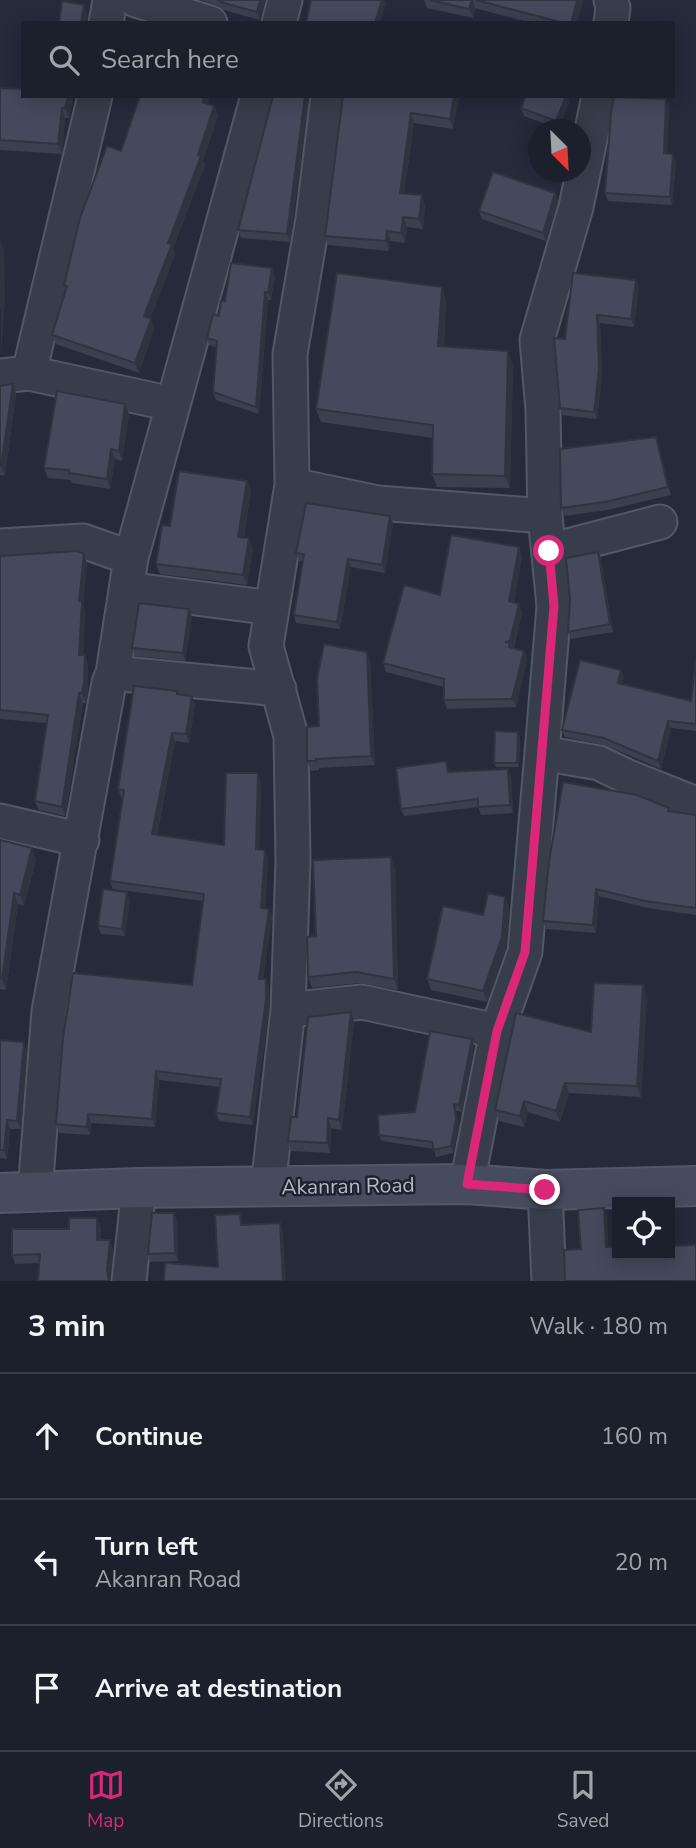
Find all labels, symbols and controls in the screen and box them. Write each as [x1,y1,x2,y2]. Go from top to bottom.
search box [21,21,675,98]
icon: search [45,41,83,79]
text: Search here [101,42,239,77]
north arrow [528,119,591,182]
route start [533,535,564,566]
street label: Akanran Road [281,1171,415,1201]
route end [529,1174,560,1205]
map controls [612,1197,675,1260]
button: locate [612,1197,675,1260]
text: 3 min [28,1306,106,1347]
text: Walk · 180 m [529,1311,668,1342]
icon: ahead [28,1417,66,1455]
text: Continue [95,1419,203,1454]
text: 160 m [601,1421,668,1452]
text: Turn left [95,1529,198,1564]
icon: left [28,1543,66,1581]
text: 20 m [615,1547,668,1578]
text: Akanran Road [95,1564,241,1595]
icon: arrive [28,1669,66,1707]
text: Arrive at destination [95,1671,342,1706]
tab: Map [87,1766,125,1834]
tab: Directions [298,1766,384,1834]
tab: Saved [557,1766,609,1834]

